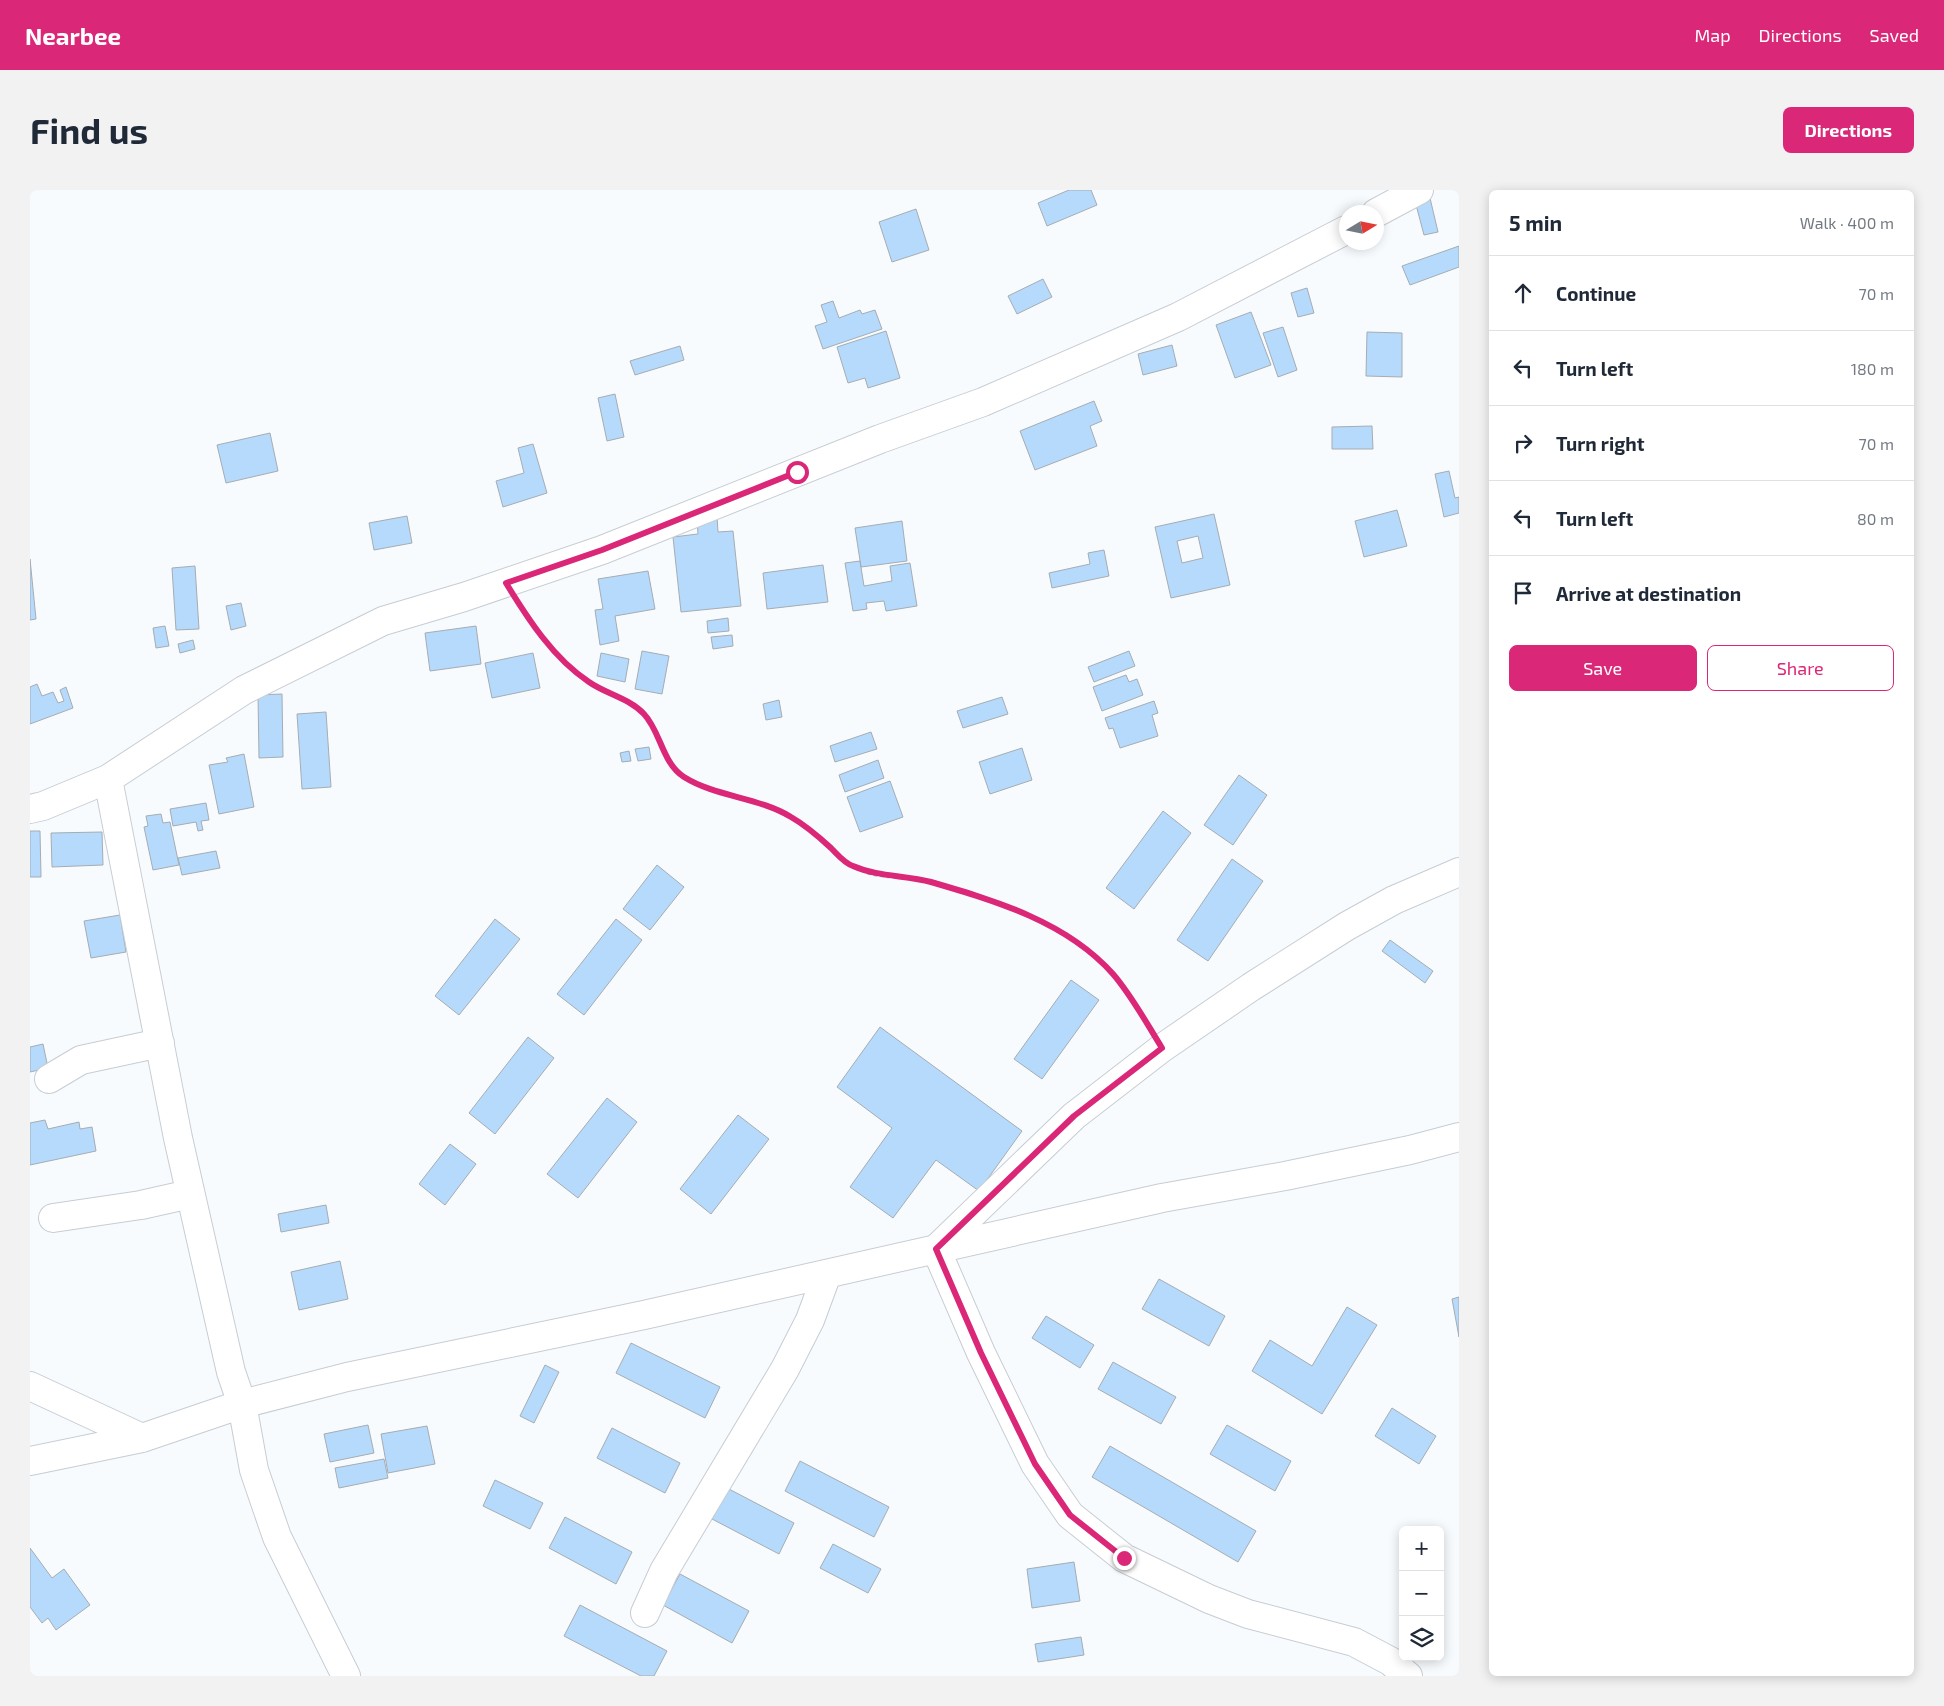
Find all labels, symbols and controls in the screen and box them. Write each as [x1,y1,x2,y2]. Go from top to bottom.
text: Nearbee [25,21,121,50]
text: Map [1694,24,1731,46]
text: Directions [1759,24,1842,46]
text: Saved [1870,24,1919,46]
button: Directions [1783,107,1914,153]
text: Find us [30,109,148,151]
north arrow [1339,205,1384,250]
text: 5 min [1509,210,1562,235]
text: Walk · 400 m [1800,213,1894,232]
icon: ahead [1509,279,1537,307]
text: Continue [1556,282,1636,305]
text: 70 m [1859,284,1894,303]
icon: left [1509,354,1537,382]
text: Turn left [1556,357,1633,380]
text: 180 m [1851,359,1894,378]
icon: right [1509,429,1537,457]
text: Turn right [1556,432,1644,455]
text: 70 m [1859,434,1894,453]
route start [786,461,809,484]
icon: left [1509,504,1537,532]
text: Turn left [1556,507,1633,530]
text: 80 m [1857,509,1894,528]
icon: arrive [1509,579,1537,607]
text: Arrive at destination [1556,582,1741,605]
button: Save [1509,645,1697,691]
button: Share [1707,645,1894,691]
map controls [1399,1526,1444,1661]
button: + [1399,1526,1444,1571]
route end [1113,1547,1136,1570]
button: − [1399,1571,1444,1616]
button: layers [1399,1616,1444,1661]

